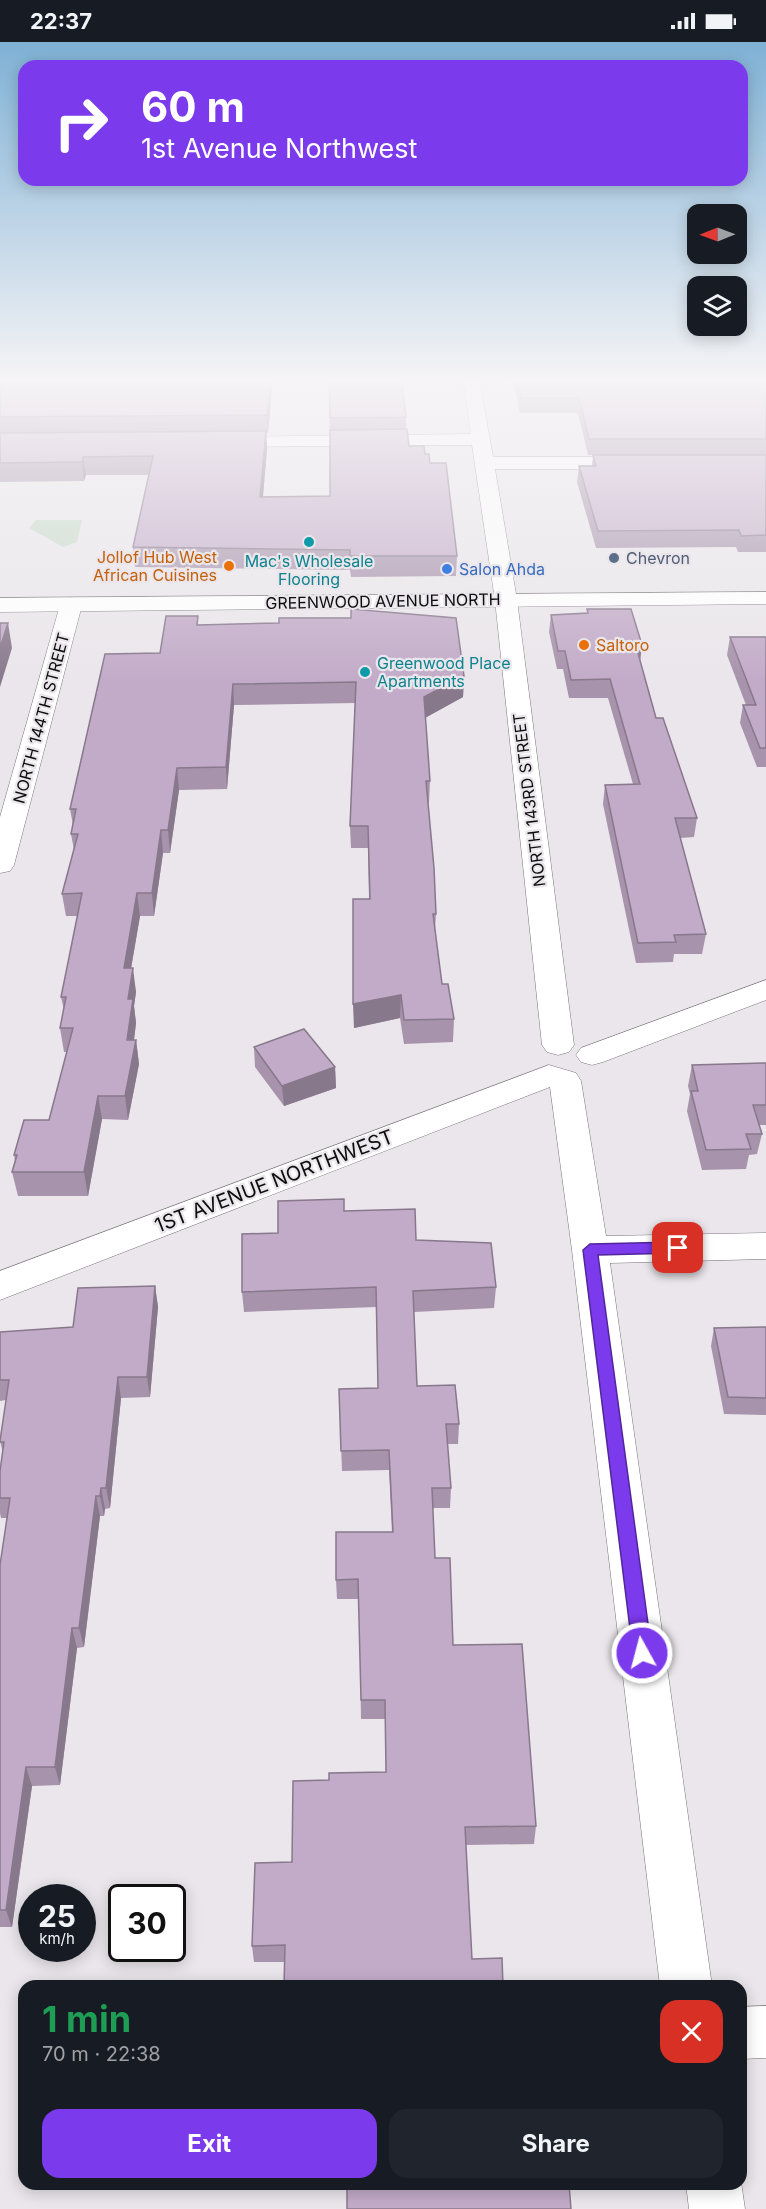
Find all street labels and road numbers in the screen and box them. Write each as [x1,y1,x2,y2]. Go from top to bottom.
street label: GREENWOOD AVENUE NORTH [265,589,501,613]
street label: NORTH 144TH STREET [9,631,73,805]
street label: NORTH 143RD STREET [508,712,550,888]
street label: 1ST AVENUE NORTHWEST [151,1124,397,1238]

